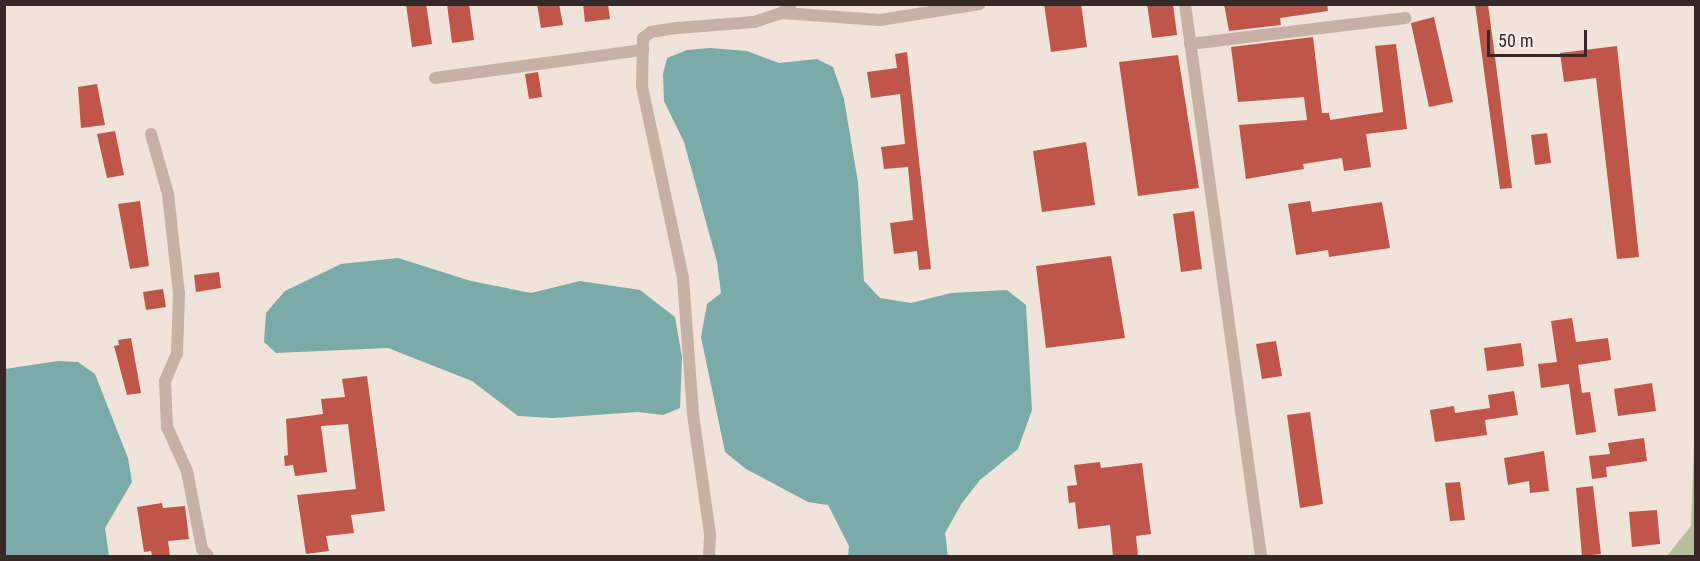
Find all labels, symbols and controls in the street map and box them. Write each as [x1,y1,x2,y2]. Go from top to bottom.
scale bar [1490,18,1590,56]
text: 50 m [1498,30,1533,51]

